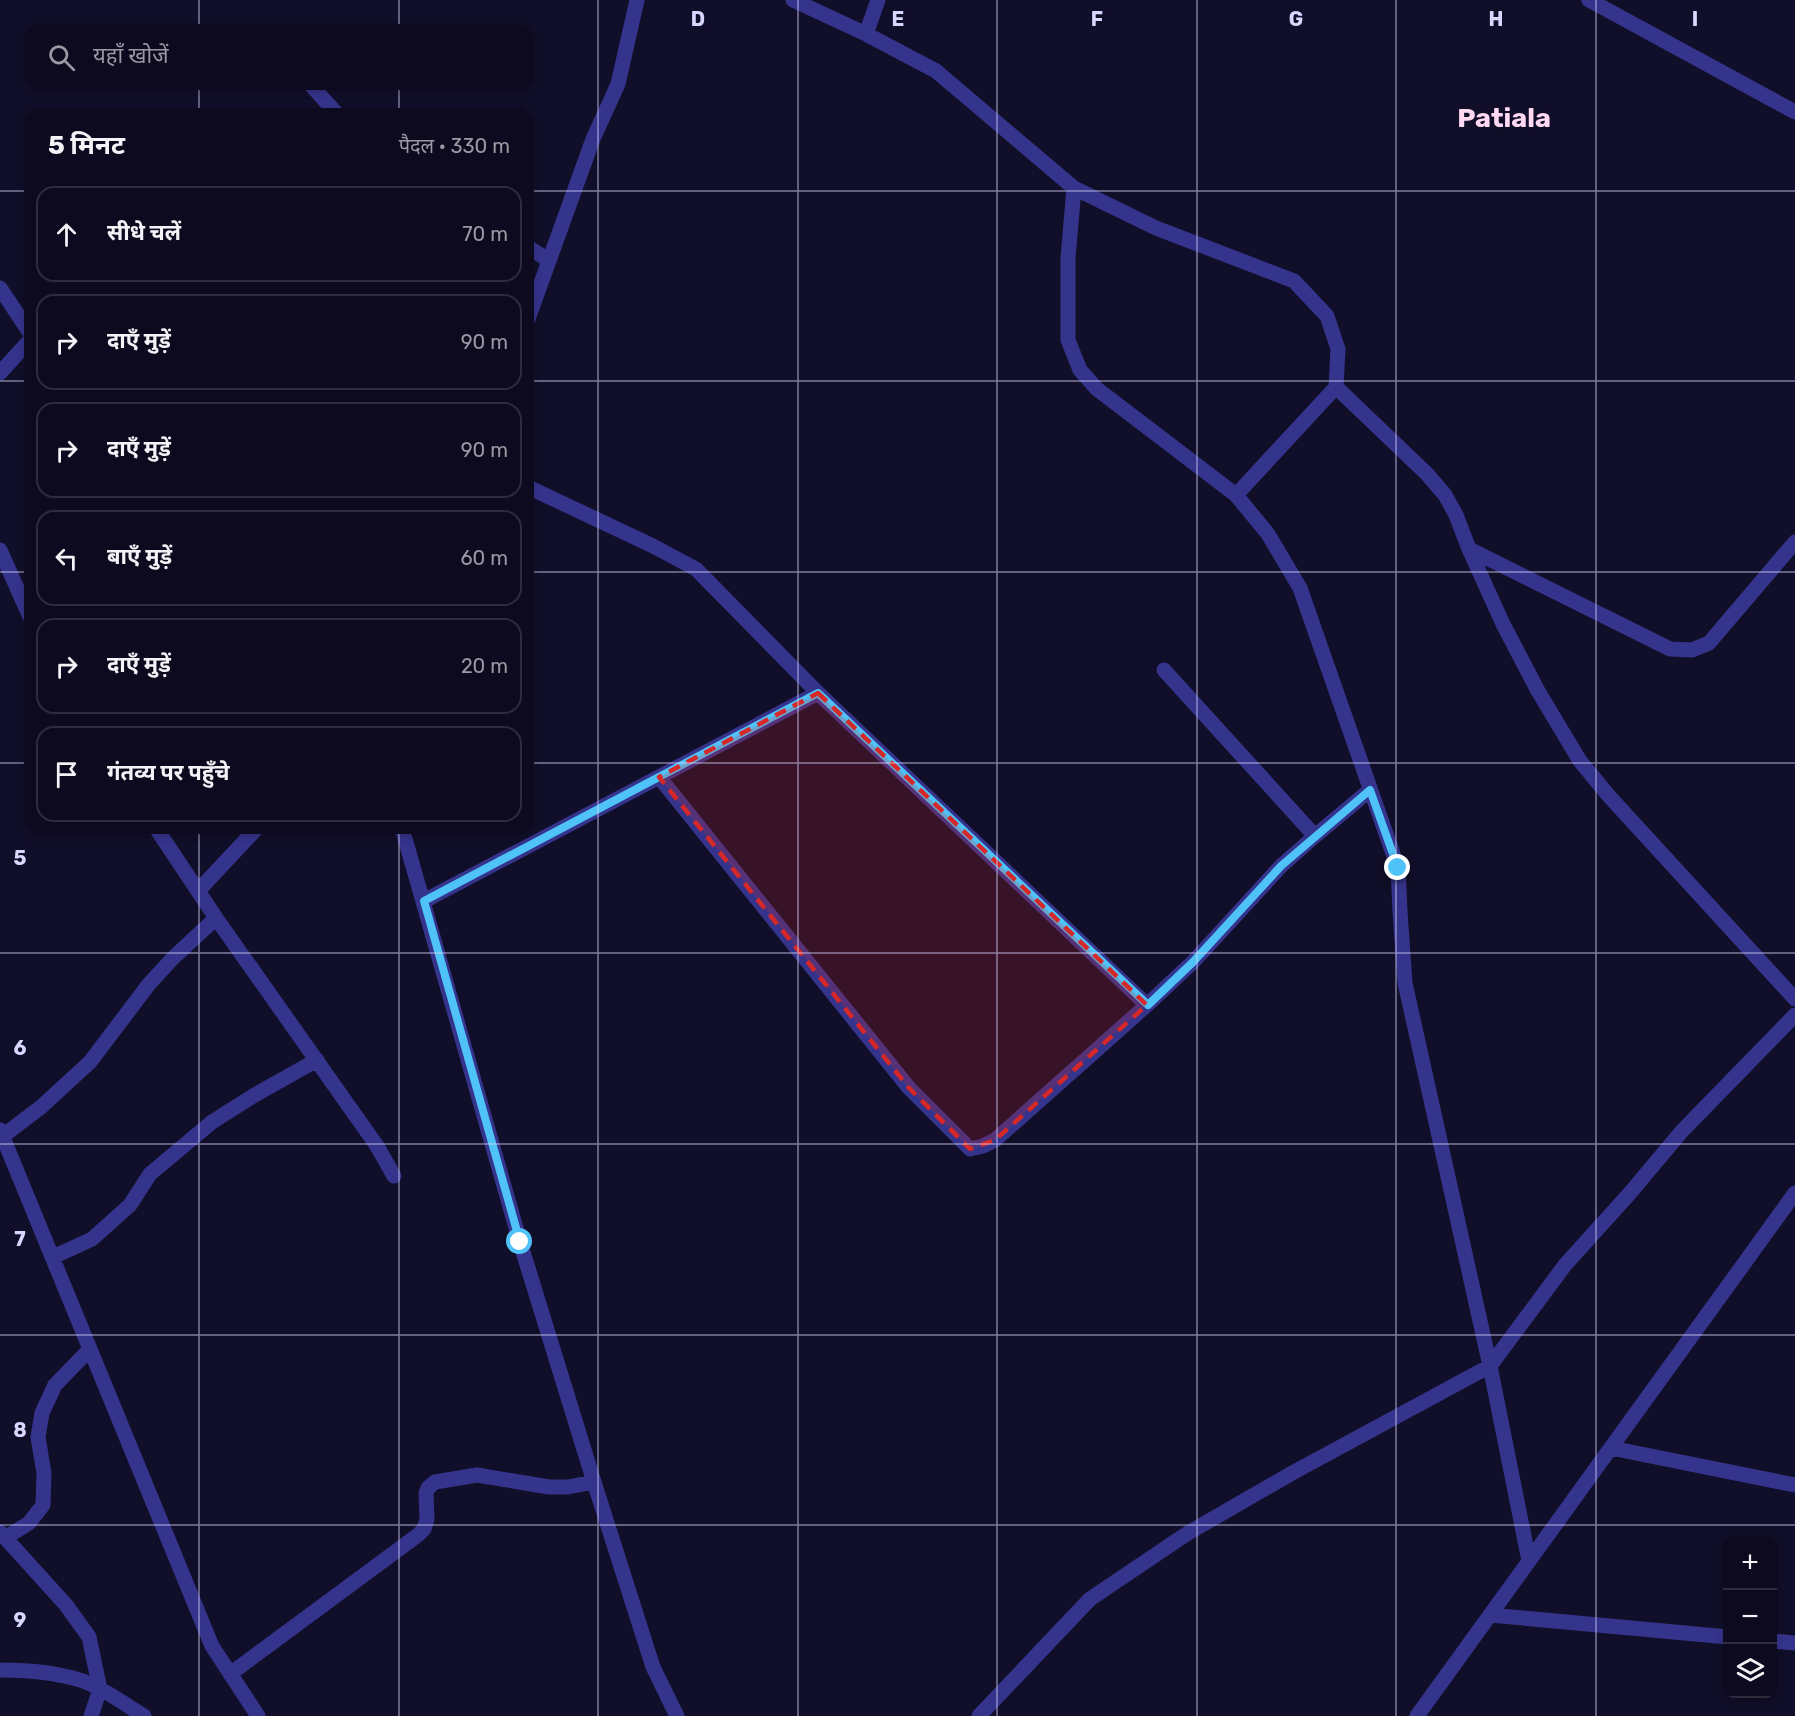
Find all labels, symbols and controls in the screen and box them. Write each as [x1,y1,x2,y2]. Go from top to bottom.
text: D [691,7,705,31]
text: E [892,7,904,31]
text: F [1091,7,1103,31]
text: G [1289,7,1303,31]
text: H [1489,7,1503,31]
text: I [1692,7,1698,31]
search box [24,24,534,90]
icon: search [45,41,78,74]
text: यहाँ खोजें [93,42,169,69]
district label: Patiala [1457,102,1551,134]
text: 5 मिनट [48,130,125,161]
text: पैदल · 330 m [399,134,510,158]
icon: ahead [50,218,83,251]
text: सीधे चलें [107,219,181,246]
text: 70 m [462,222,508,246]
icon: right [50,326,83,359]
text: दाएँ मुड़ें [107,327,171,354]
text: 90 m [461,330,508,354]
icon: right [50,434,83,467]
text: दाएँ मुड़ें [107,435,171,462]
text: 90 m [461,438,508,462]
icon: left [50,542,83,575]
text: बाएँ मुड़ें [107,543,172,570]
text: 60 m [461,546,508,570]
icon: right [50,650,83,683]
text: दाएँ मुड़ें [107,651,171,678]
text: 20 m [461,654,508,678]
icon: arrive [50,758,83,791]
text: गंतव्य पर पहुँचे [107,759,229,786]
text: 5 [14,846,27,870]
route end [1384,854,1410,880]
text: 6 [13,1036,27,1060]
text: 7 [14,1227,26,1251]
route start [506,1228,532,1254]
text: 8 [13,1418,27,1442]
map controls [1723,1536,1777,1698]
button: + [1723,1536,1777,1590]
button: − [1723,1590,1777,1644]
text: 9 [14,1608,27,1632]
button: layers [1723,1644,1777,1698]

